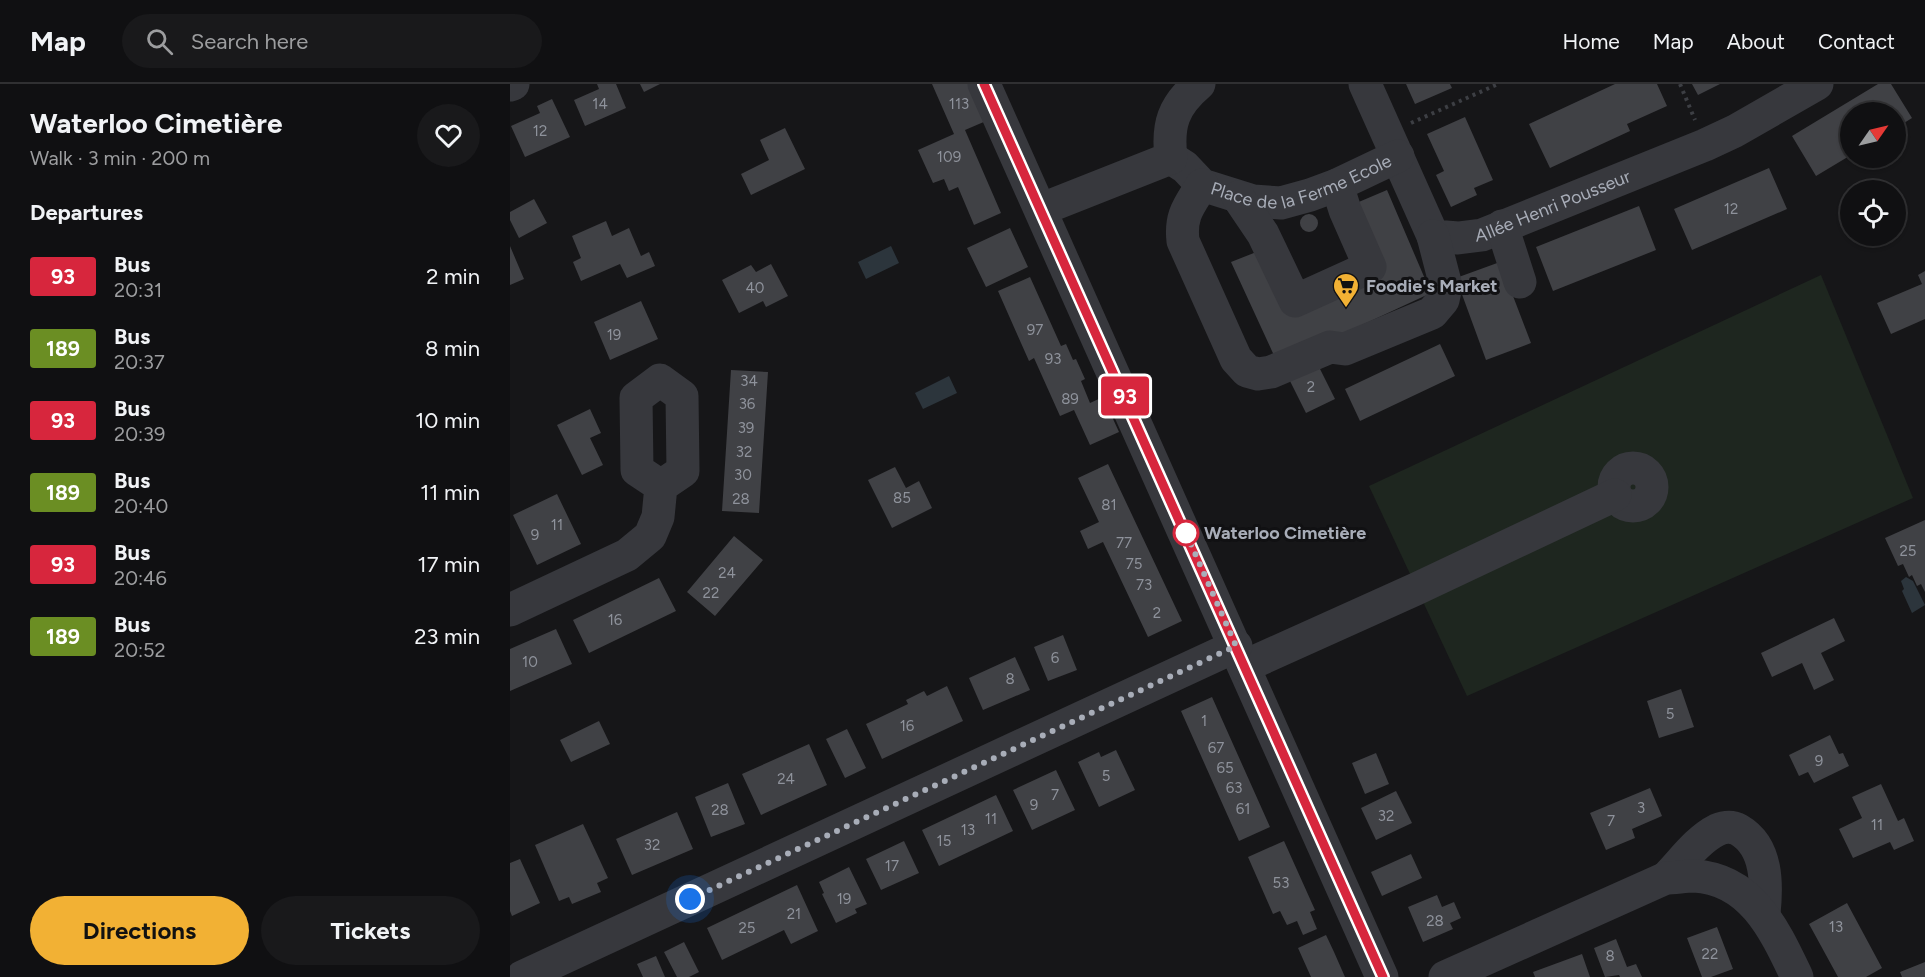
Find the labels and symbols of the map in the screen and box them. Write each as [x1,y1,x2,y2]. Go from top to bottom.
house number: 14 [592,95,608,113]
house number: 113 [949,95,969,113]
north arrow [1840,102,1906,168]
house number: 12 [533,122,547,140]
house number: 109 [937,148,961,166]
street label: Place de la Ferme Ecole [1208,150,1395,214]
street label: Allée Henri Pousseur [1474,165,1634,247]
house number: 12 [1724,200,1738,218]
supermarket icon: Foodie's Market [1331,271,1361,309]
place label: Foodie's Market [1366,275,1498,297]
house number: 40 [746,279,764,297]
house number: 97 [1027,321,1043,339]
house number: 19 [607,326,621,344]
house number: 93 [1045,350,1061,368]
house number: 34 [740,372,758,390]
line badge: 93 [1098,376,1152,416]
house number: 2 [1307,378,1315,396]
house number: 89 [1061,390,1079,408]
house number: 36 [739,395,756,413]
house number: 39 [738,419,754,437]
house number: 32 [736,443,752,461]
house number: 30 [734,466,752,484]
house number: 85 [893,489,911,507]
house number: 28 [732,490,750,508]
house number: 81 [1101,496,1117,514]
house number: 11 [551,516,563,534]
marker: Waterloo Cimetière [1173,520,1199,546]
place label: Waterloo Cimetière [1204,522,1366,544]
house number: 9 [531,526,539,544]
house number: 77 [1116,534,1132,552]
house number: 25 [1899,542,1917,560]
house number: 75 [1126,555,1142,573]
house number: 24 [718,564,736,582]
house number: 73 [1136,576,1152,594]
house number: 22 [703,584,719,602]
house number: 2 [1153,604,1161,622]
house number: 16 [608,611,623,629]
house number: 6 [1051,649,1060,667]
house number: 10 [522,653,538,671]
house number: 8 [1005,670,1015,688]
house number: 5 [1666,705,1674,723]
house number: 1 [1201,712,1207,730]
house number: 16 [900,717,915,735]
house number: 67 [1208,739,1224,757]
house number: 9 [1815,752,1823,770]
house number: 65 [1216,759,1234,777]
house number: 5 [1102,767,1110,785]
house number: 24 [777,770,795,788]
house number: 63 [1226,779,1242,797]
house number: 7 [1051,786,1059,804]
house number: 9 [1030,796,1038,814]
house number: 3 [1637,799,1645,817]
house number: 61 [1236,800,1250,818]
house number: 28 [711,801,729,819]
house number: 32 [1378,807,1394,825]
house number: 11 [985,810,997,828]
house number: 7 [1607,812,1615,830]
house number: 11 [1871,816,1883,834]
house number: 13 [961,821,975,839]
house number: 15 [937,832,951,850]
house number: 32 [644,836,660,854]
house number: 17 [885,857,899,875]
house number: 53 [1273,874,1289,892]
your location [675,884,705,914]
house number: 19 [837,890,851,908]
house number: 21 [787,905,801,923]
house number: 28 [1426,912,1444,930]
house number: 13 [1829,918,1843,936]
house number: 25 [738,919,756,937]
house number: 22 [1702,945,1718,963]
house number: 8 [1605,947,1615,965]

